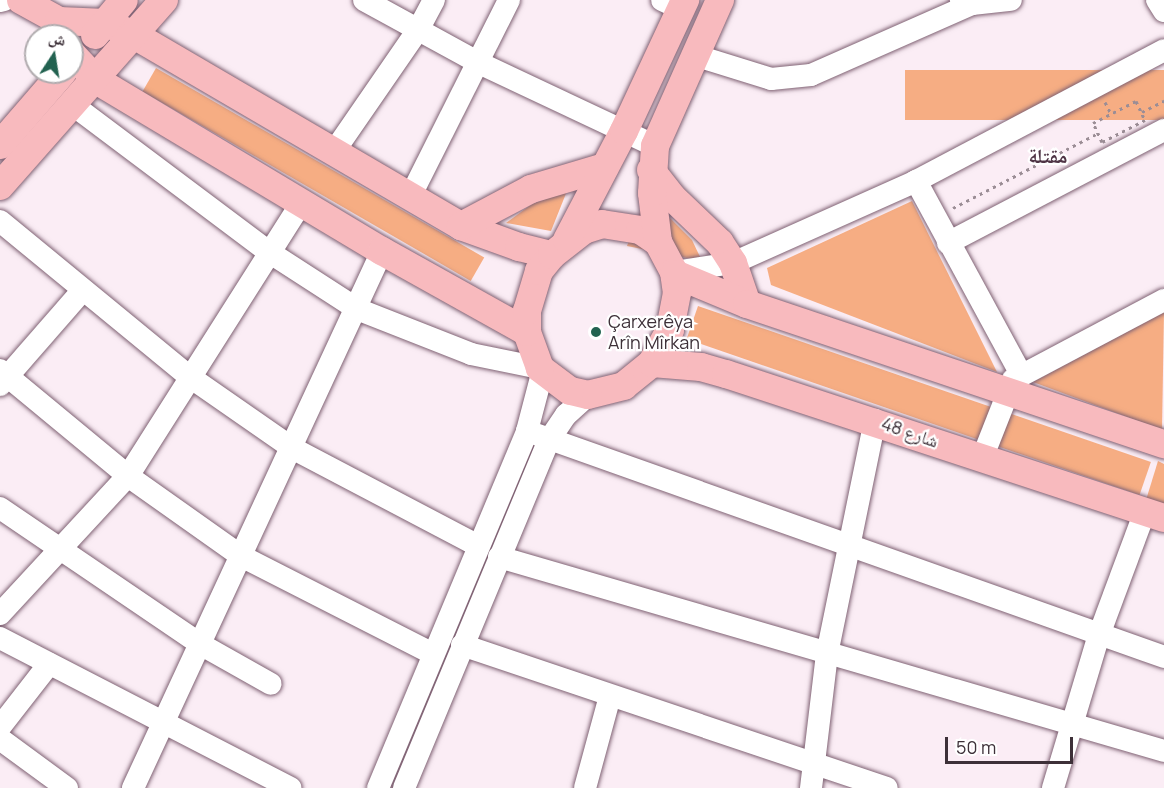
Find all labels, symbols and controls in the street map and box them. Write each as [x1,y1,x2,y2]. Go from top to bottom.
north arrow [24,24,84,84]
text: ش [47,26,68,51]
district label: مقتلة [1028,143,1068,167]
place label: Çarxerêya Arîn Mîrkan [608,311,700,354]
marker: Çarxerêya Arîn Mîrkan [589,325,603,339]
street label: 48 شارع [879,412,941,452]
scale bar [948,725,1076,763]
text: 50 m [956,735,996,759]

